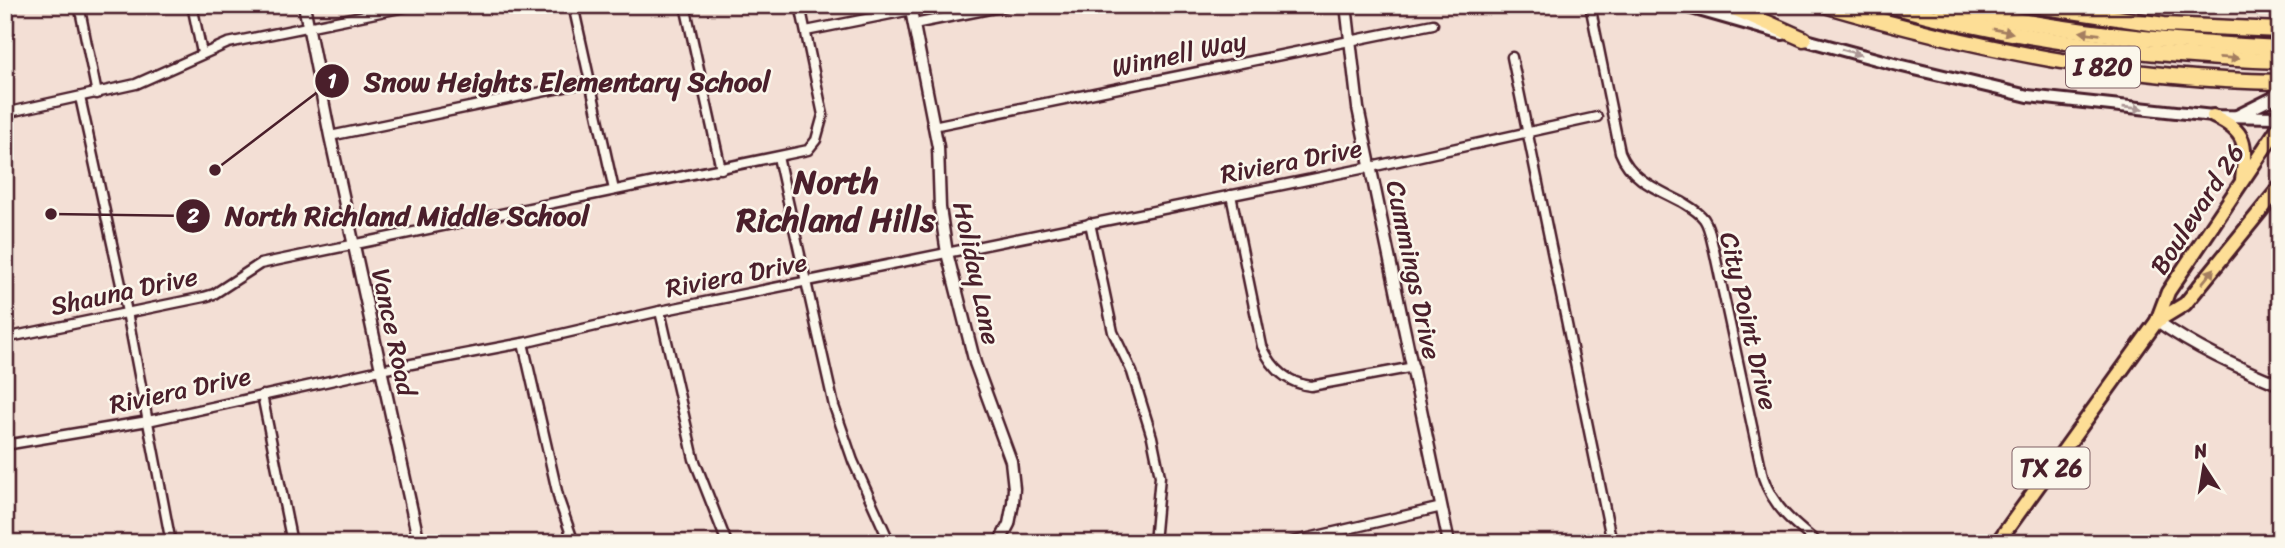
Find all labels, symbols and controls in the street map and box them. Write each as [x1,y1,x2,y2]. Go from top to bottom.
street label: Winnell Way [1107,17,1251,91]
one-way arrow [1992,26,2014,37]
one-way arrow [2079,27,2101,38]
road number: I 820 [2066,46,2140,88]
one-way arrow [1840,47,1862,58]
one-way arrow [2218,53,2240,64]
callout: Snow Heights Elementary School [314,57,784,106]
text: Snow Heights Elementary School [363,57,771,106]
text: 1 [327,62,337,100]
one-way arrow [2123,103,2145,114]
street label: Riviera Drive [1216,125,1366,197]
street label: Boulevard 26 [2137,134,2257,284]
district label: North Richland Hills [735,153,936,249]
street label: Cummings Drive [1373,176,1455,364]
callout: North Richland Middle School [176,191,603,240]
text: North Richland Middle School [224,191,590,240]
text: 2 [186,197,199,235]
street label: Holiday Lane [939,197,1015,349]
street label: City Point Drive [1706,227,1792,415]
street label: Riviera Drive [661,239,811,311]
street label: Shauna Drive [46,253,202,329]
street label: Vance Road [358,264,430,402]
one-way arrow [2200,268,2215,285]
street label: Riviera Drive [105,353,255,427]
north arrow [2170,433,2240,503]
text: N [2190,433,2211,469]
road number: TX 26 [2012,448,2090,489]

